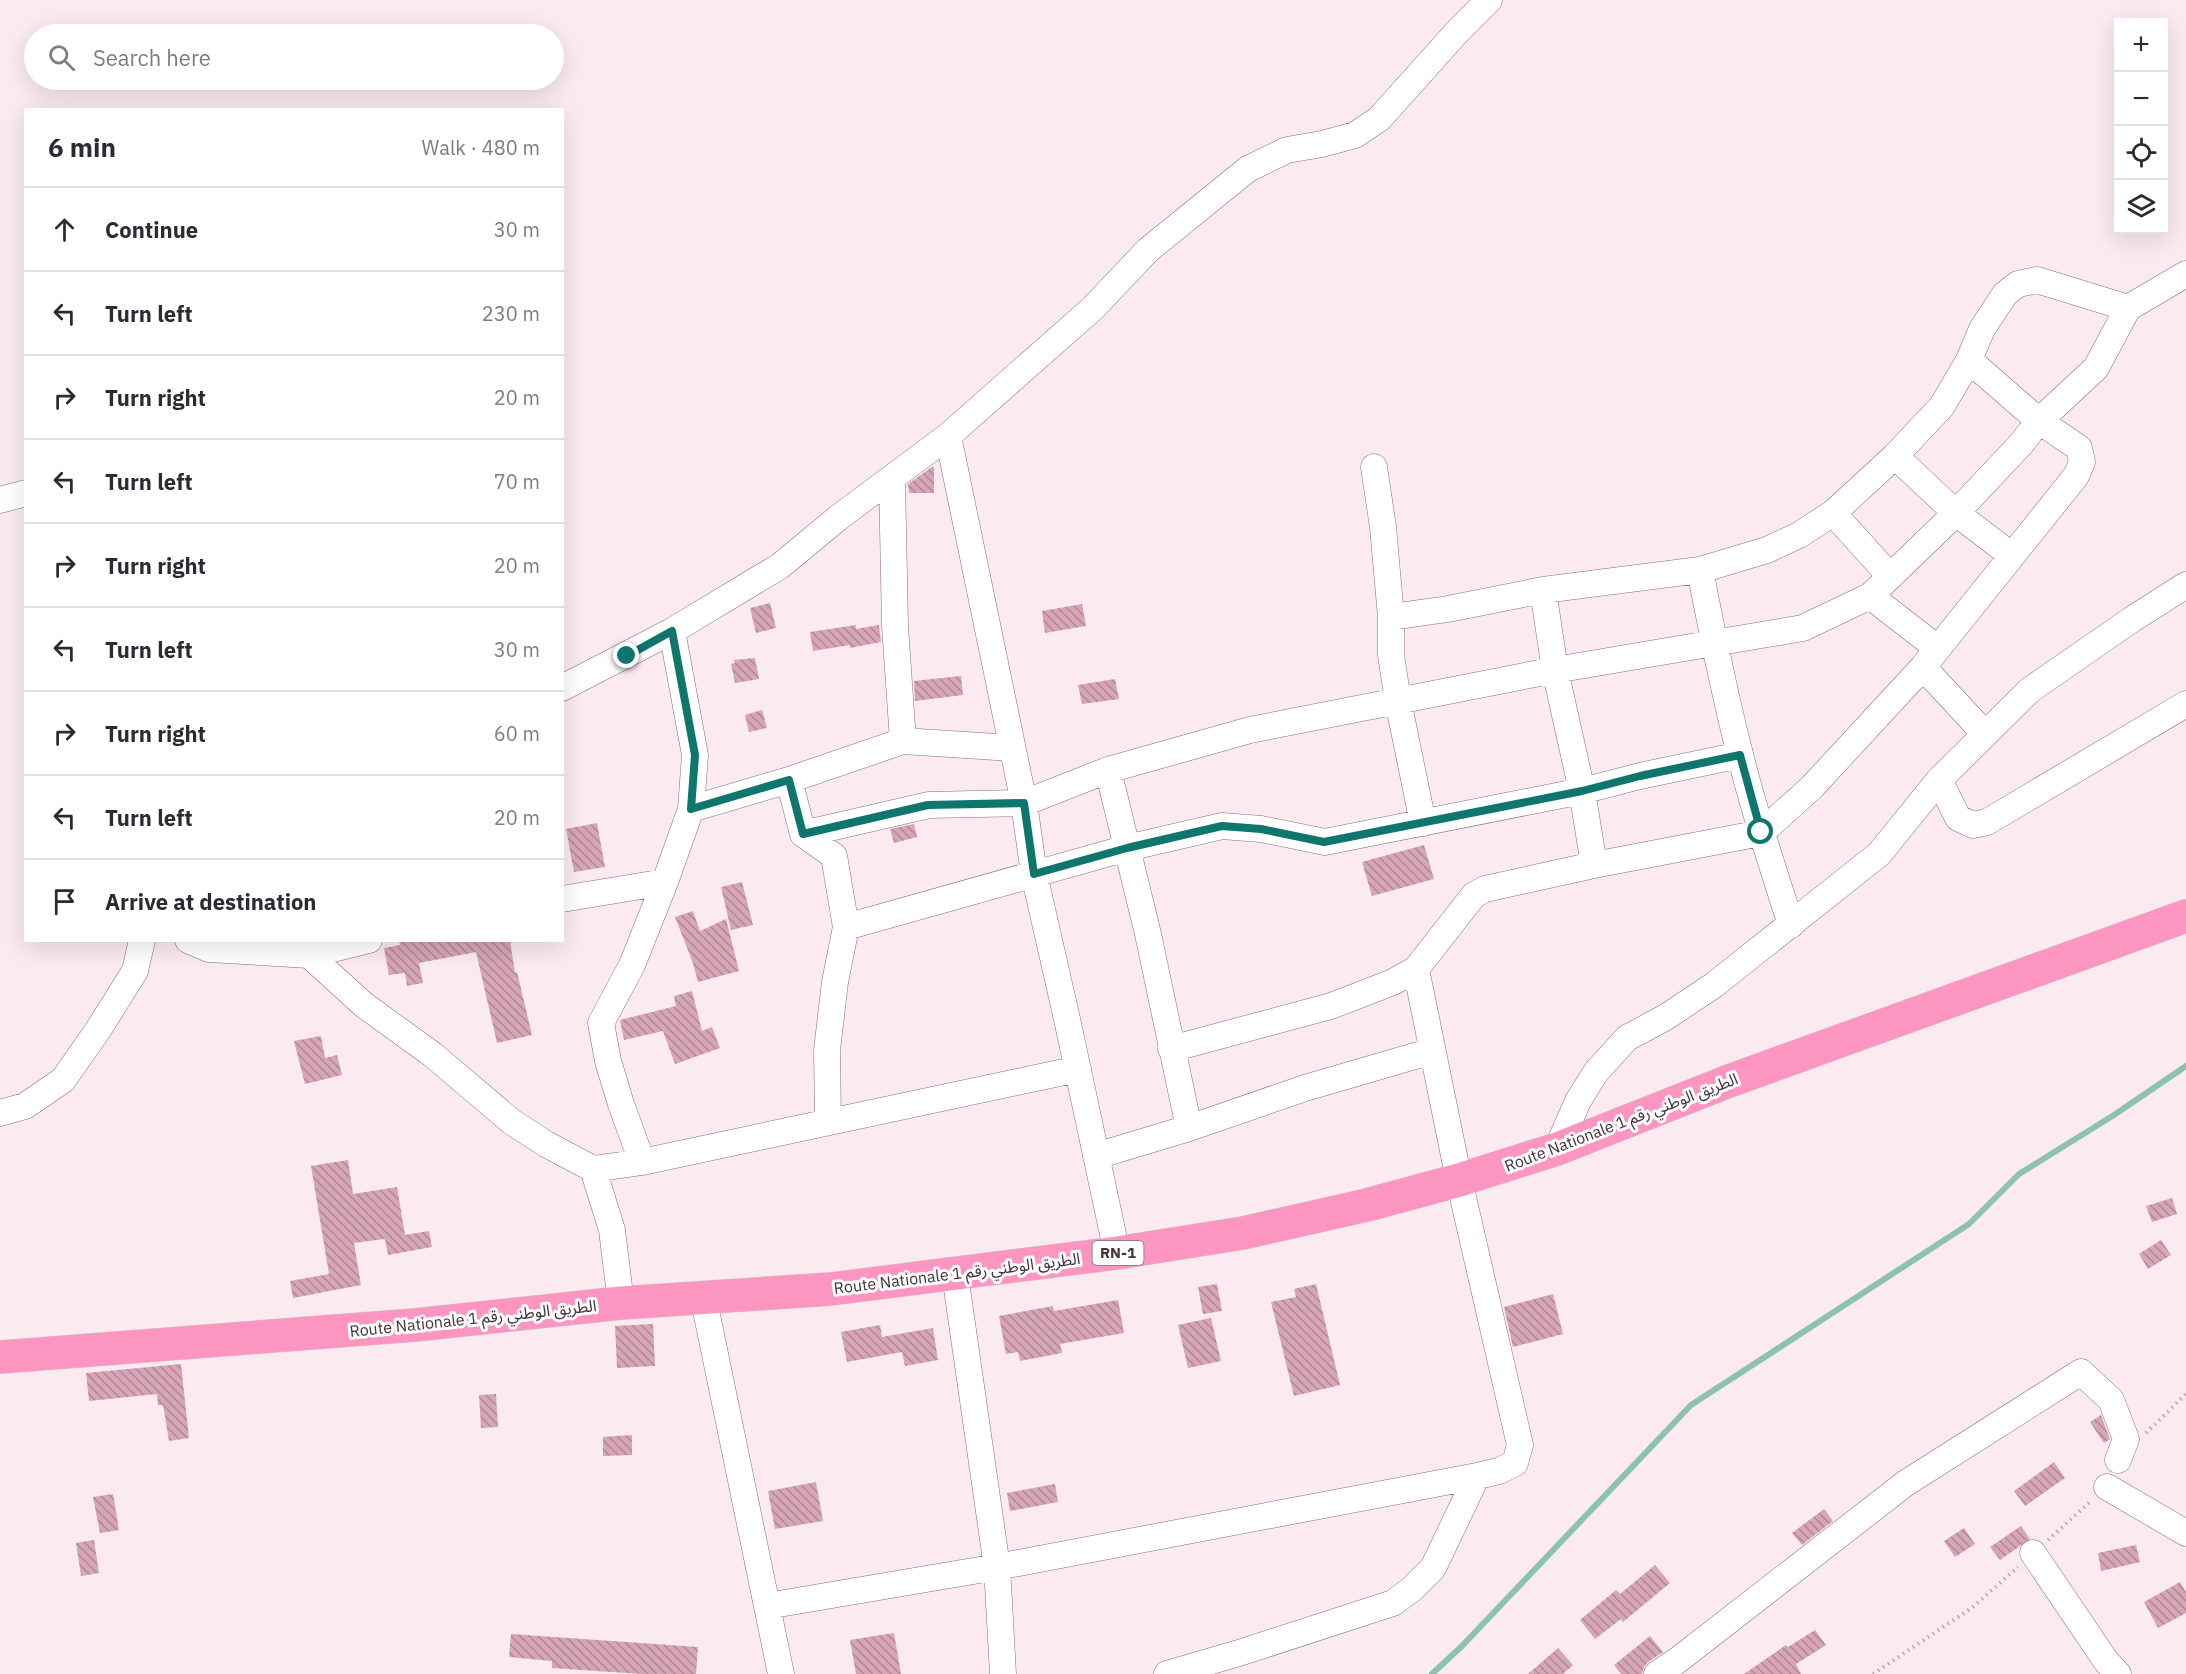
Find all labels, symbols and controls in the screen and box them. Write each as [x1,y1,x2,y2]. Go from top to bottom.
map controls [2114,18,2168,234]
button: + [2114,18,2168,72]
search box [24,24,564,90]
icon: search [45,41,78,74]
text: Search here [93,43,211,72]
button: − [2114,72,2168,126]
button: locate [2114,126,2168,180]
text: 6 min [48,130,116,164]
text: Walk · 480 m [422,134,540,161]
button: layers [2114,180,2168,234]
icon: ahead [48,213,81,246]
text: Continue [105,215,198,244]
text: 30 m [494,216,540,243]
icon: left [48,297,81,330]
text: Turn left [105,299,193,328]
text: 230 m [482,300,540,327]
icon: right [48,381,81,414]
text: Turn right [105,383,206,412]
text: 20 m [494,384,540,411]
icon: left [48,465,81,498]
text: Turn left [105,467,193,496]
text: 70 m [494,468,540,495]
icon: right [48,549,81,582]
text: Turn right [105,551,206,580]
text: 20 m [494,552,540,579]
icon: left [48,633,81,666]
text: Turn left [105,635,193,664]
text: 30 m [494,636,540,663]
route end [613,642,639,668]
icon: right [48,717,81,750]
text: Turn right [105,719,206,748]
text: 60 m [494,720,540,747]
icon: left [48,801,81,834]
text: Turn left [105,803,193,832]
text: 20 m [494,804,540,831]
route start [1747,818,1773,844]
icon: arrive [48,885,81,918]
text: Arrive at destination [105,887,316,916]
street label: Route Nationale الطريق الوطني رقم 1 [1502,1068,1741,1179]
road number: RN-1 [1092,1241,1144,1265]
street label: Route Nationale الطريق الوطني رقم 1 [833,1248,1082,1301]
street label: Route Nationale الطريق الوطني رقم 1 [349,1295,598,1344]

